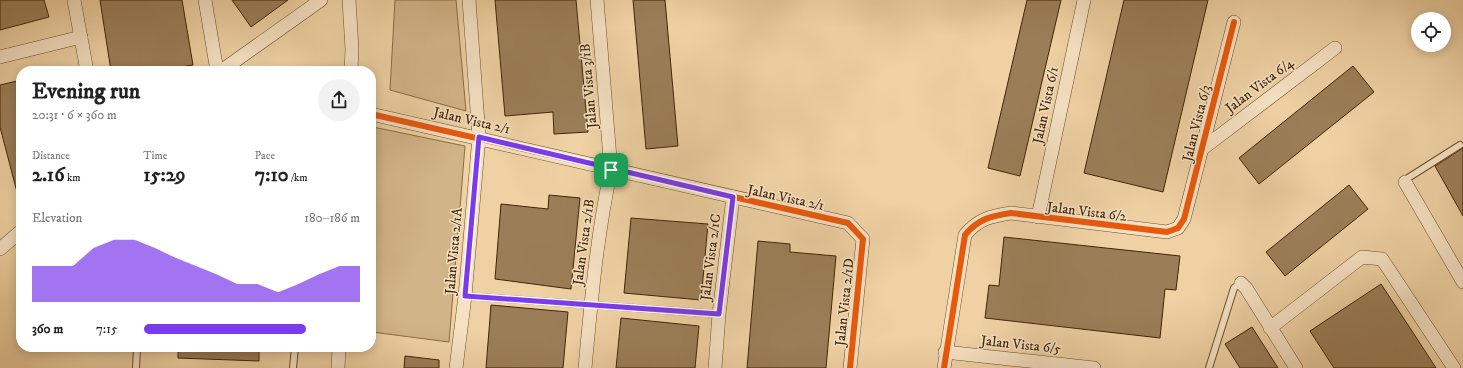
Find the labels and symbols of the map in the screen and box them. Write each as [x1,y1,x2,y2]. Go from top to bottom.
street label: Jalan Vista 3/1B [576,43,602,131]
street label: Jalan Vista 6/4 [1220,54,1298,119]
street label: Jalan Vista 6/1 [1029,65,1063,147]
street label: Jalan Vista 6/3 [1178,83,1215,165]
street label: Jalan Vista 2/1 [430,103,512,139]
pin [594,153,628,187]
street label: Jalan Vista 2/1 [744,181,826,215]
street label: Jalan Vista 2/1B [569,198,599,288]
street label: Jalan Vista 6/2 [1044,198,1128,226]
street label: Jalan Vista 2/1A [441,206,467,297]
street label: Jalan Vista 2/1C [696,213,725,304]
street label: Jalan Vista 2/1D [831,257,859,349]
street label: Jalan Vista 6/5 [978,332,1062,358]

